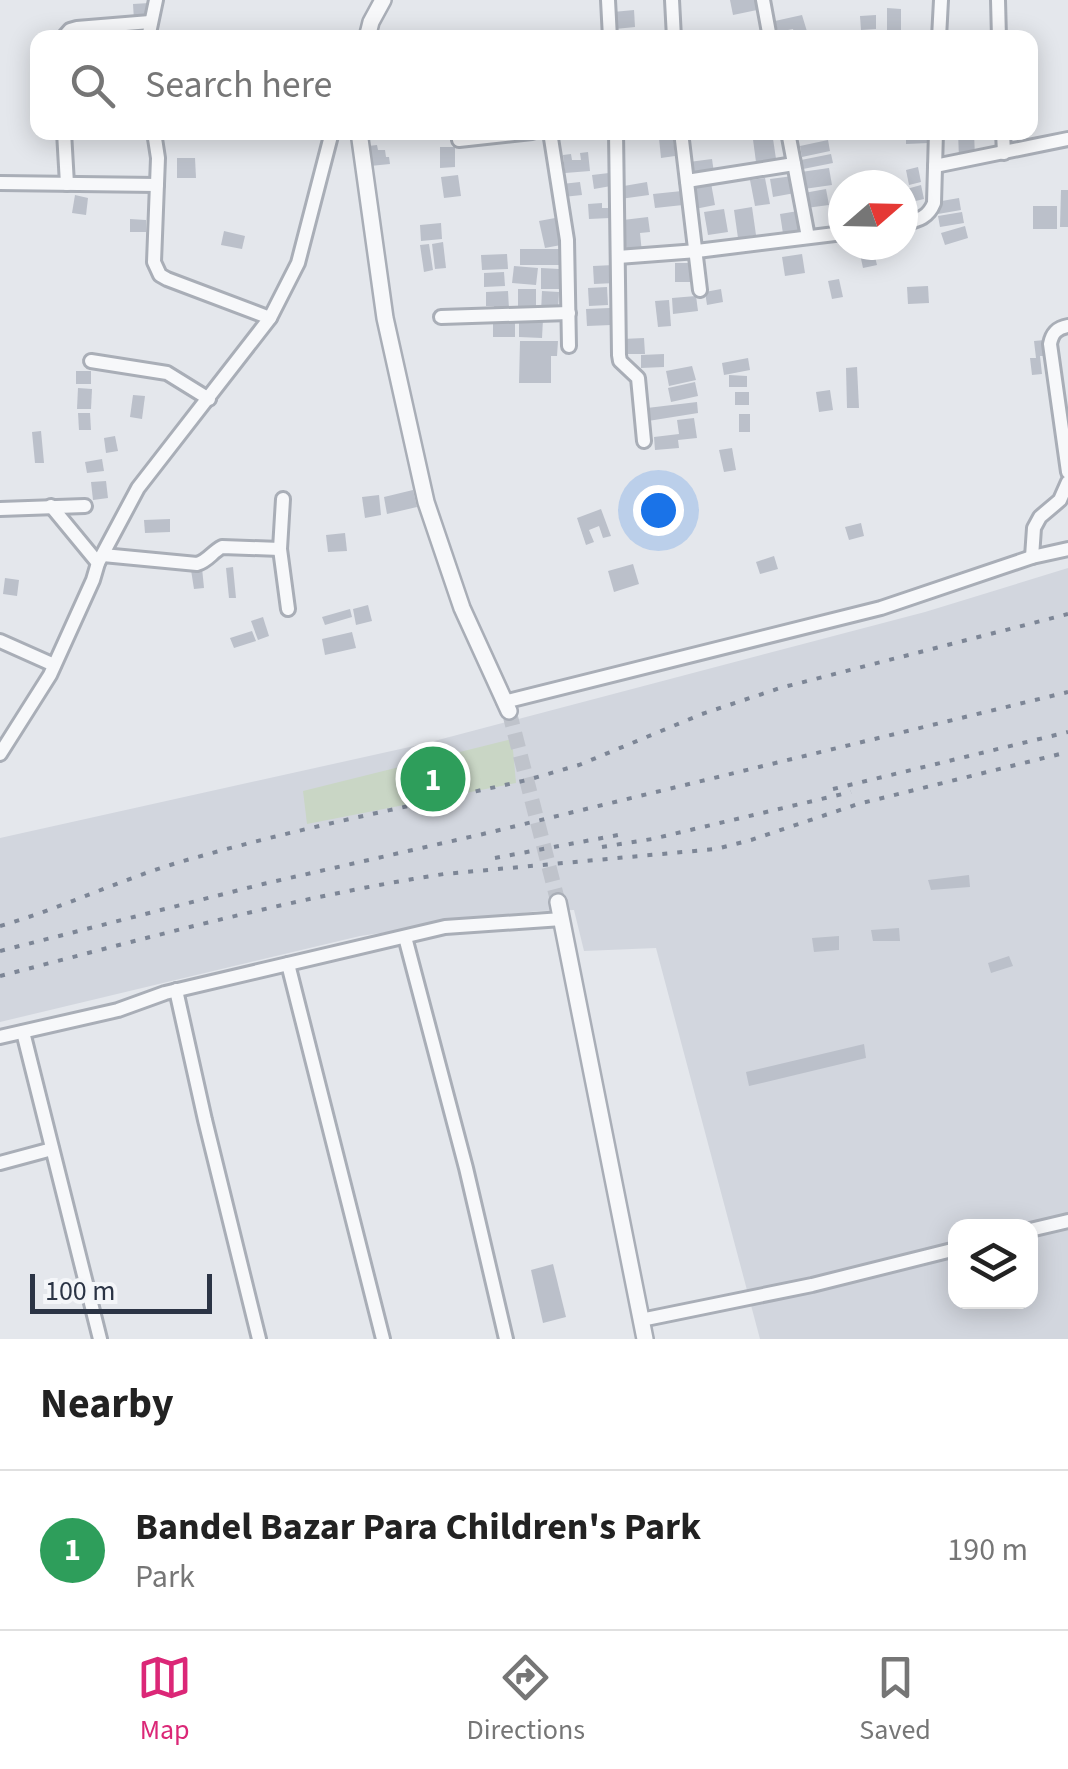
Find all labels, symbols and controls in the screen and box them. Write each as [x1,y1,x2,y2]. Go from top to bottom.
search box [30,30,1038,140]
icon: search [65,58,120,113]
text: Search here [145,58,332,112]
north arrow [828,170,918,260]
your location [633,485,684,536]
pin: 1 [400,742,466,816]
map controls [948,1219,1038,1309]
button: layers [948,1219,1038,1309]
scale bar [30,1269,212,1314]
text: 100 m [45,1271,116,1311]
text: Nearby [40,1374,174,1434]
text: Bandel Bazar Para Children's Park [135,1500,701,1554]
text: 1 [64,1527,81,1573]
text: 190 m [947,1527,1028,1573]
text: Park [135,1554,195,1600]
tab: Map [137,1650,192,1750]
tab: Directions [467,1650,585,1750]
tab: Saved [859,1650,931,1750]

